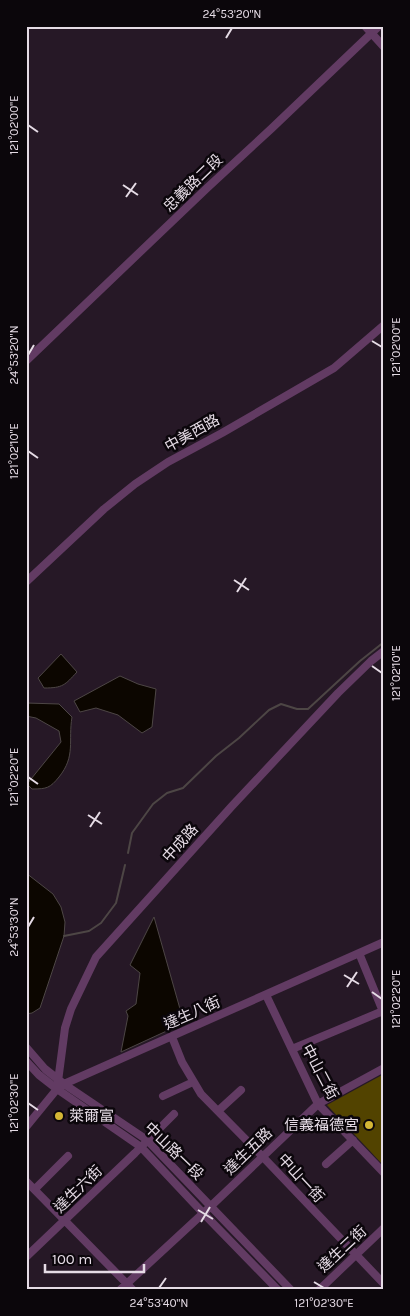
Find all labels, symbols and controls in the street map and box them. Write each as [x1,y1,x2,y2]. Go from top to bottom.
text: 24°53'20"N [202,7,262,21]
text: 121°02'00"E [7,95,21,155]
street label: 忠義路二段 [160,150,226,216]
text: 121°02'00"E [389,317,403,377]
text: 24°53'20"N [7,325,21,385]
street label: 中美西路 [161,411,223,455]
text: 121°02'10"E [7,423,21,479]
text: 121°02'10"E [389,645,403,701]
text: 121°02'20"E [7,747,21,807]
street label: 中成路 [158,820,202,866]
text: 24°53'30"N [7,897,21,957]
text: 121°02'20"E [389,969,403,1029]
street label: 達生八街 [161,993,223,1033]
street label: 中山二街 [298,1041,342,1103]
text: 121°02'30"E [7,1073,21,1133]
place label: 萊爾富 [69,1107,114,1125]
marker: 萊爾富 [53,1110,65,1122]
place label: 信義福德宮 [284,1116,359,1134]
street label: 中山路一段 [141,1118,207,1184]
marker: 信義福德宮 [363,1119,375,1131]
street label: 達生五路 [220,1124,276,1178]
street label: 中山一街 [274,1150,328,1206]
street label: 達生六街 [50,1162,106,1216]
street label: 達生二街 [314,1222,370,1276]
scale bar [45,1241,144,1273]
text: 100 m [52,1250,92,1268]
text: 24°53'40"N [130,1296,188,1310]
text: 121°02'30"E [294,1296,354,1310]

